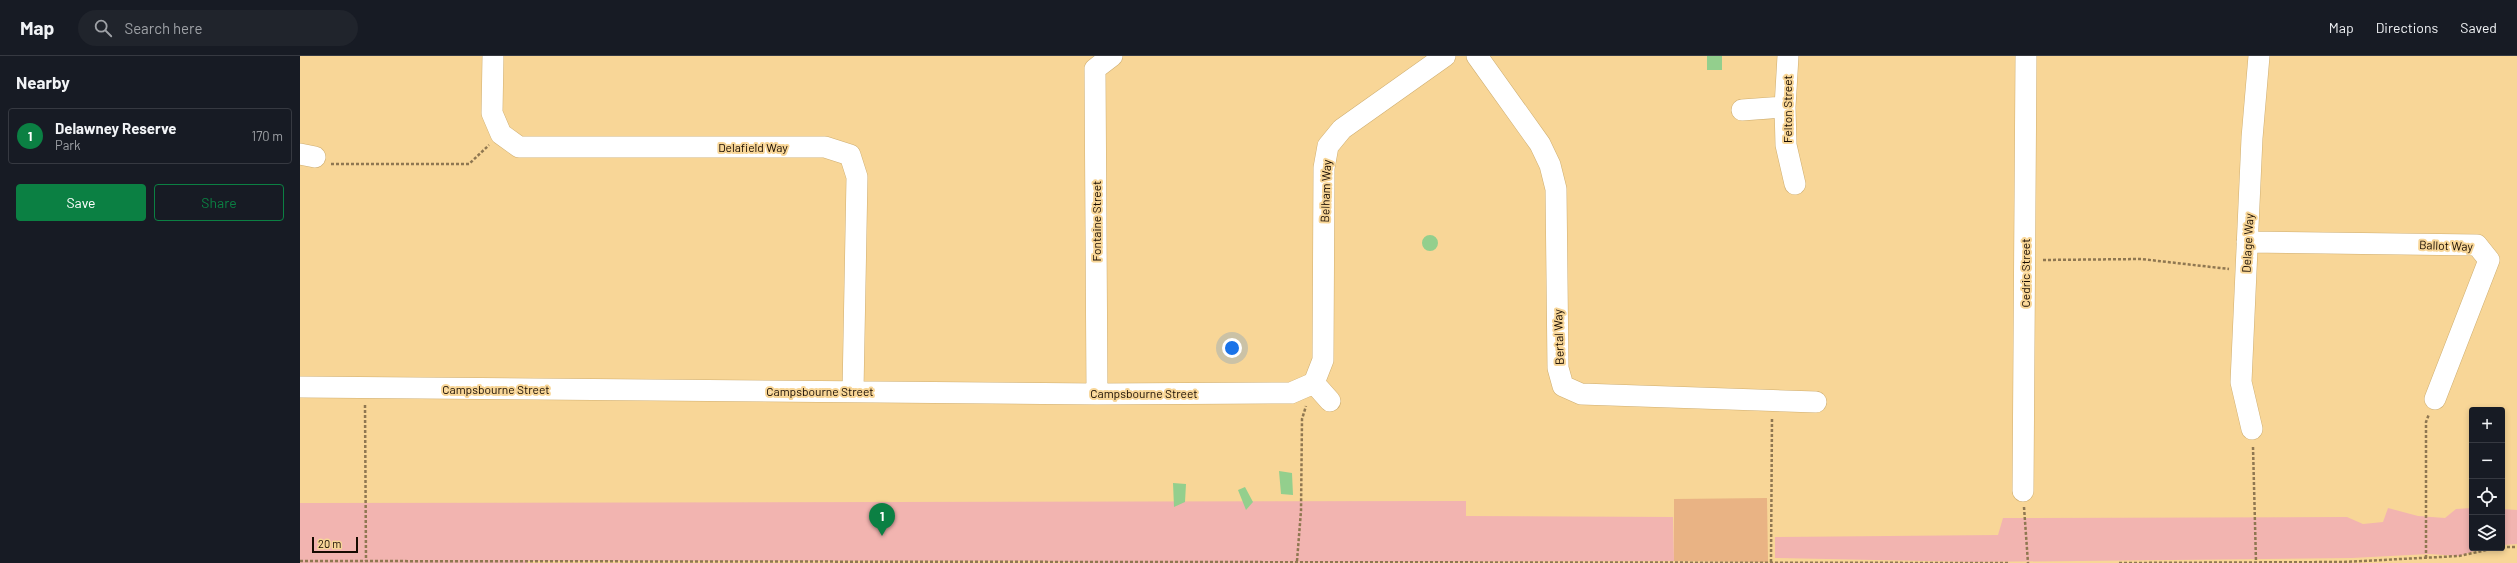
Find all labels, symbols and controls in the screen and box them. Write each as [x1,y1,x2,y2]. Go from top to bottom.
search box [78,10,358,46]
text: Map [20,16,54,39]
icon: search [92,17,114,39]
text: Search here [124,19,202,37]
text: Map [2329,19,2354,36]
text: Directions [2376,19,2438,36]
text: Saved [2460,19,2497,36]
text: Nearby [16,72,70,92]
street label: Felton Street [1780,75,1794,143]
text: Delawney Reserve [55,119,176,137]
text: 1 [28,128,32,144]
text: 170 m [252,128,283,144]
text: Park [55,137,81,153]
street label: Delafield Way [718,140,788,154]
street label: Belham Way [1317,159,1333,223]
street label: Fontaine Street [1089,181,1103,261]
button: Save [16,184,146,221]
button: Share [154,184,284,221]
street label: Delage Way [2238,212,2256,273]
street label: Ballot Way [2419,237,2474,253]
street label: Cedric Street [2018,238,2032,308]
street label: Bertal Way [1550,308,1566,365]
your location [1222,338,1242,358]
street label: Campsbourne Street [442,382,550,396]
street label: Campsbourne Street [766,384,874,398]
street label: Campsbourne Street [1090,386,1198,400]
map controls [2469,407,2505,551]
button: + [2469,407,2505,443]
button: − [2469,443,2505,479]
button: locate [2469,479,2505,515]
pin: 1 [869,503,895,536]
button: layers [2469,515,2505,551]
scale bar [312,535,358,554]
text: 20 m [318,537,341,550]

